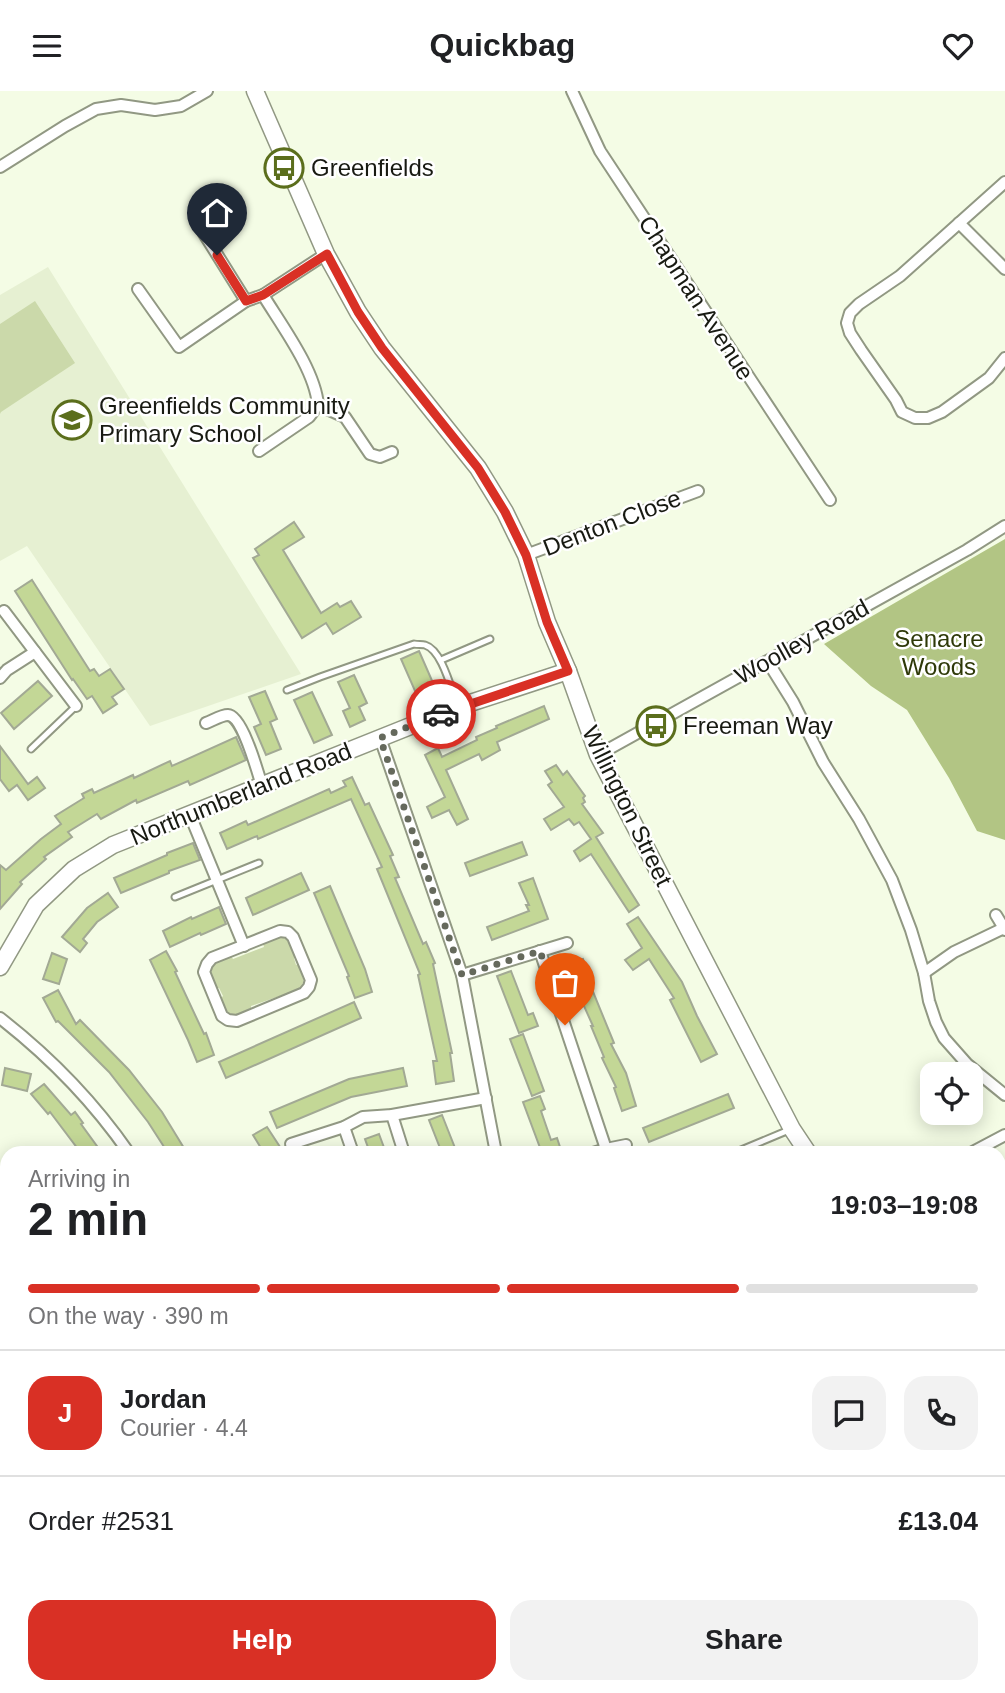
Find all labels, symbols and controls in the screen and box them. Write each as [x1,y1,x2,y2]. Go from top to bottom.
icon: menu [28,27,66,65]
text: Quickbag [430,27,575,63]
icon: heart [939,27,977,65]
bus stop icon: Greenfields [263,147,305,189]
place label: Greenfields [311,154,434,181]
pin [187,183,247,255]
icon: home [198,194,236,232]
street label: Chapman Avenue [633,211,760,385]
place label: Greenfields Community Primary School [99,392,350,447]
school or university icon: Greenfields Community Primary School [51,399,93,441]
street label: Denton Close [539,484,685,561]
street label: Woolley Road [730,594,873,689]
park label: Senacre Woods [894,625,984,680]
courier [406,679,476,749]
icon: car [422,695,460,733]
bus stop icon: Freeman Way [635,705,677,747]
place label: Freeman Way [683,712,833,739]
street label: Willington Street [577,721,678,891]
street label: Northumberland Road [126,737,355,850]
pin [535,953,595,1025]
icon: bag [546,964,584,1002]
map controls [920,1062,983,1125]
button: locate [920,1062,983,1125]
text: Arriving in [28,1166,130,1192]
text: 19:03–19:08 [831,1190,978,1220]
text: 2 min [28,1193,148,1245]
text: On the way · 390 m [28,1303,229,1329]
button: chat [812,1376,886,1450]
button: phone [904,1376,978,1450]
text: Jordan [120,1384,207,1414]
text: J [58,1398,72,1428]
text: Courier · 4.4 [120,1415,248,1441]
text: Order #2531 [28,1506,174,1536]
text: £13.04 [898,1506,978,1536]
button: Help [28,1600,496,1680]
button: Share [510,1600,978,1680]

